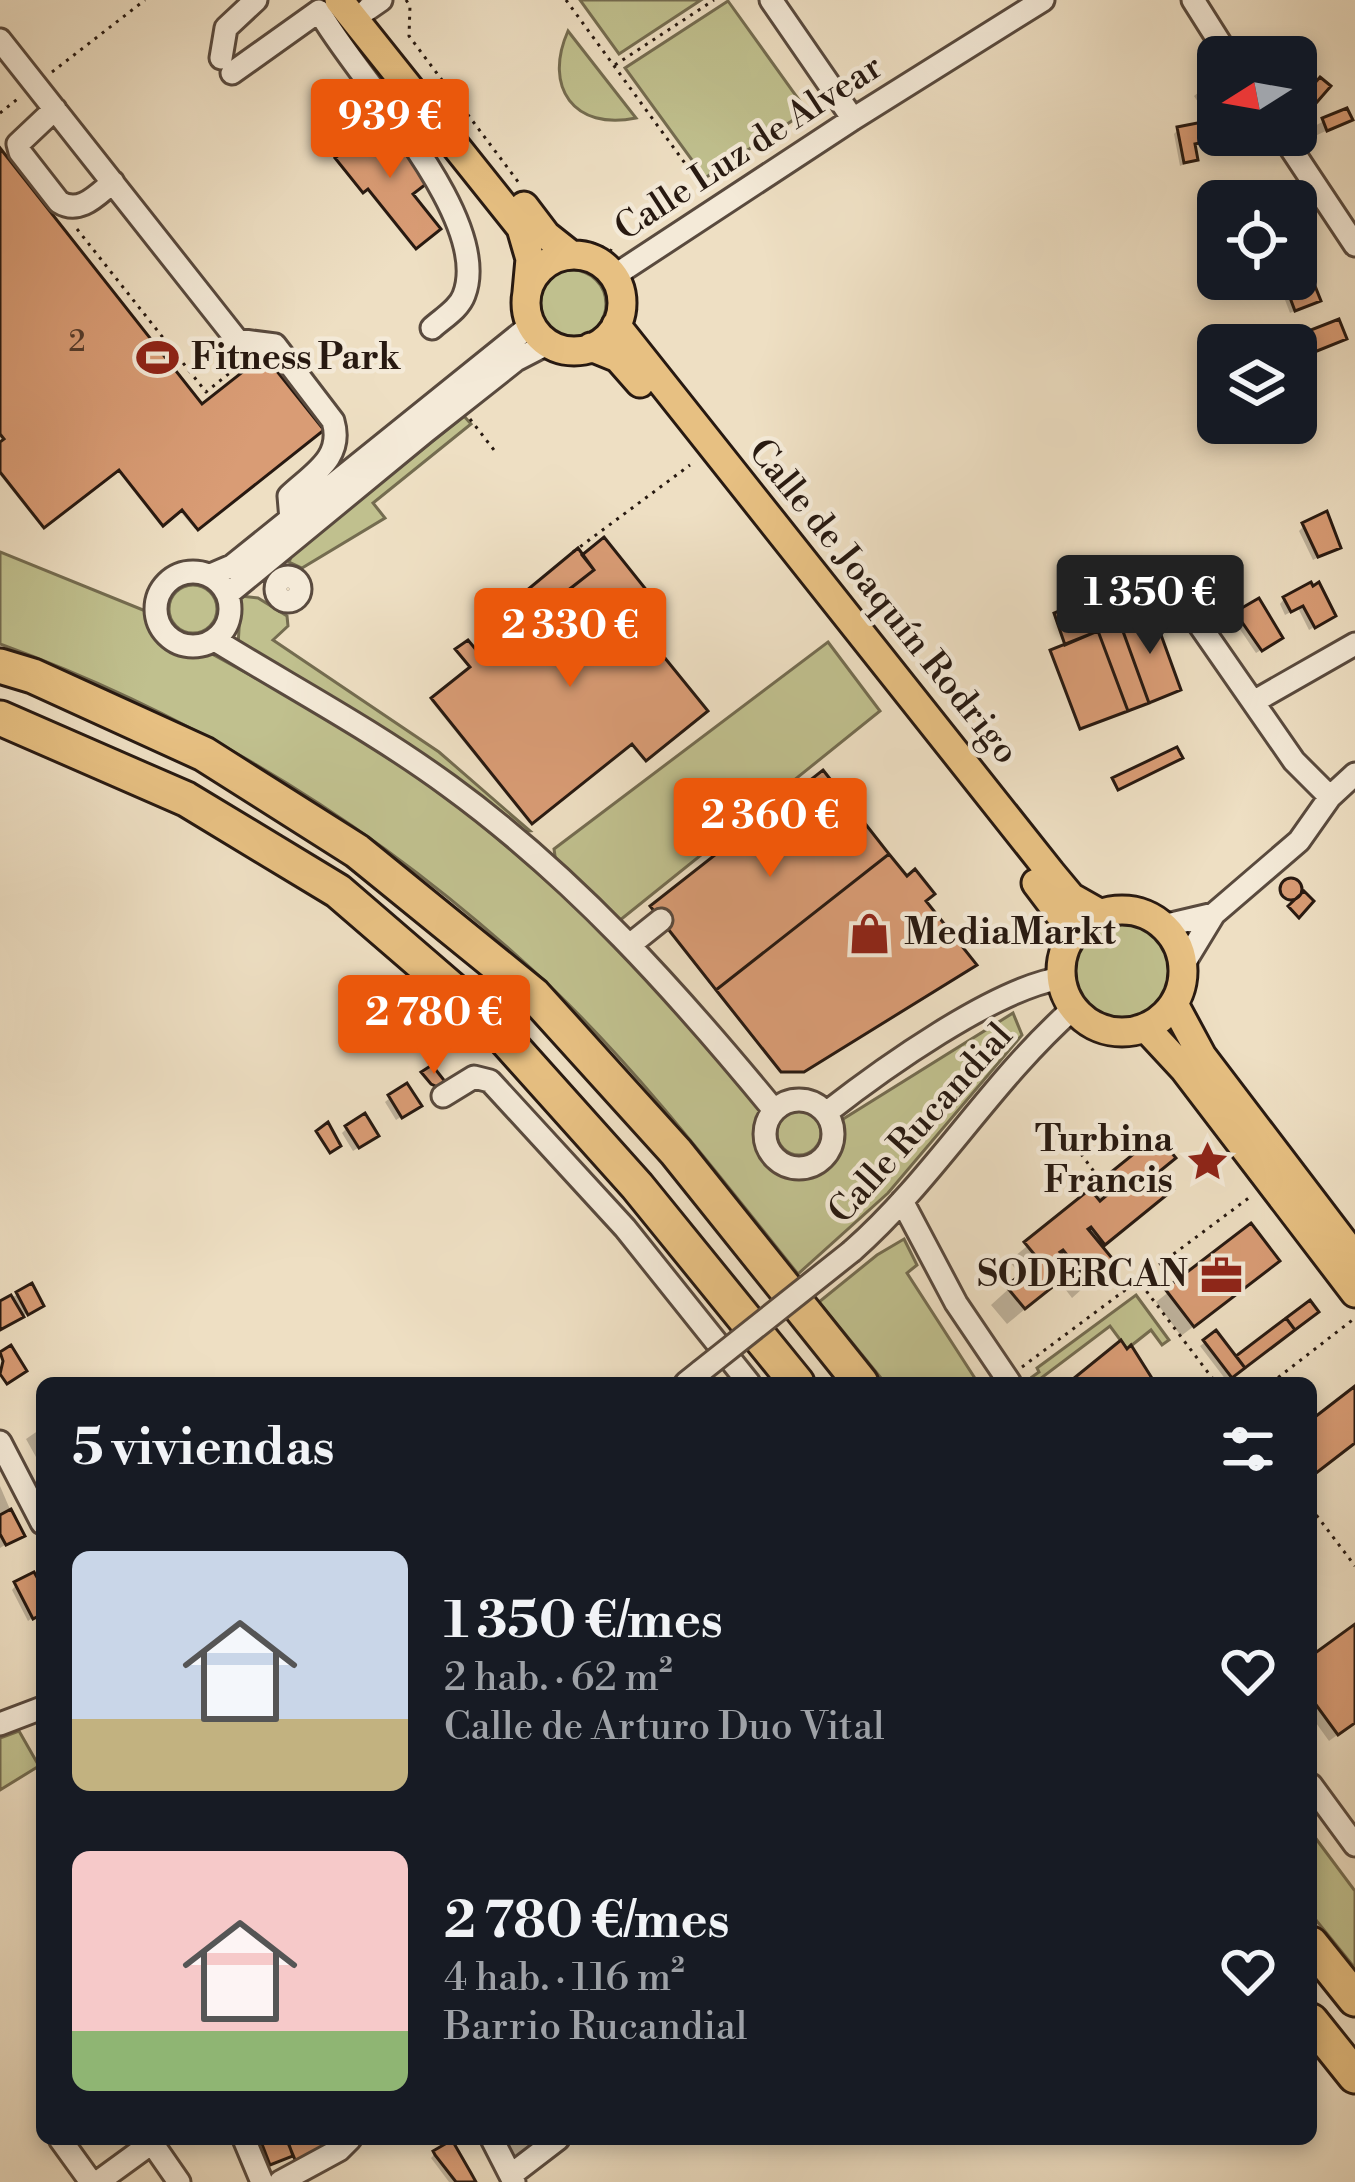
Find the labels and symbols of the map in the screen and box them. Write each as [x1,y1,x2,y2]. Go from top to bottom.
north arrow [1197,36,1317,156]
street label: Calle Luz de Alvear [607,45,891,251]
pin: 939 € [306,79,474,181]
house number: 2 [68,323,86,361]
sports icon: Fitness Park [134,335,180,381]
place label: Fitness Park [191,336,401,381]
street label: Calle de Joaquín Rodrigo [738,430,1028,774]
pin: 1 350 € [1039,555,1261,657]
pin: 2 330 € [459,588,681,690]
pin: 2 360 € [659,778,881,880]
shop icon: MediaMarkt [847,910,893,956]
place label: MediaMarkt [904,911,1116,956]
pin: 2 780 € [323,975,545,1077]
street label: Calle Rucandial [819,1014,1023,1234]
place label: Turbina Francis [1035,1118,1174,1204]
place icon: Turbina Francis [1184,1138,1230,1184]
office icon: SODERCAN [1199,1252,1245,1298]
place label: SODERCAN [977,1253,1188,1298]

